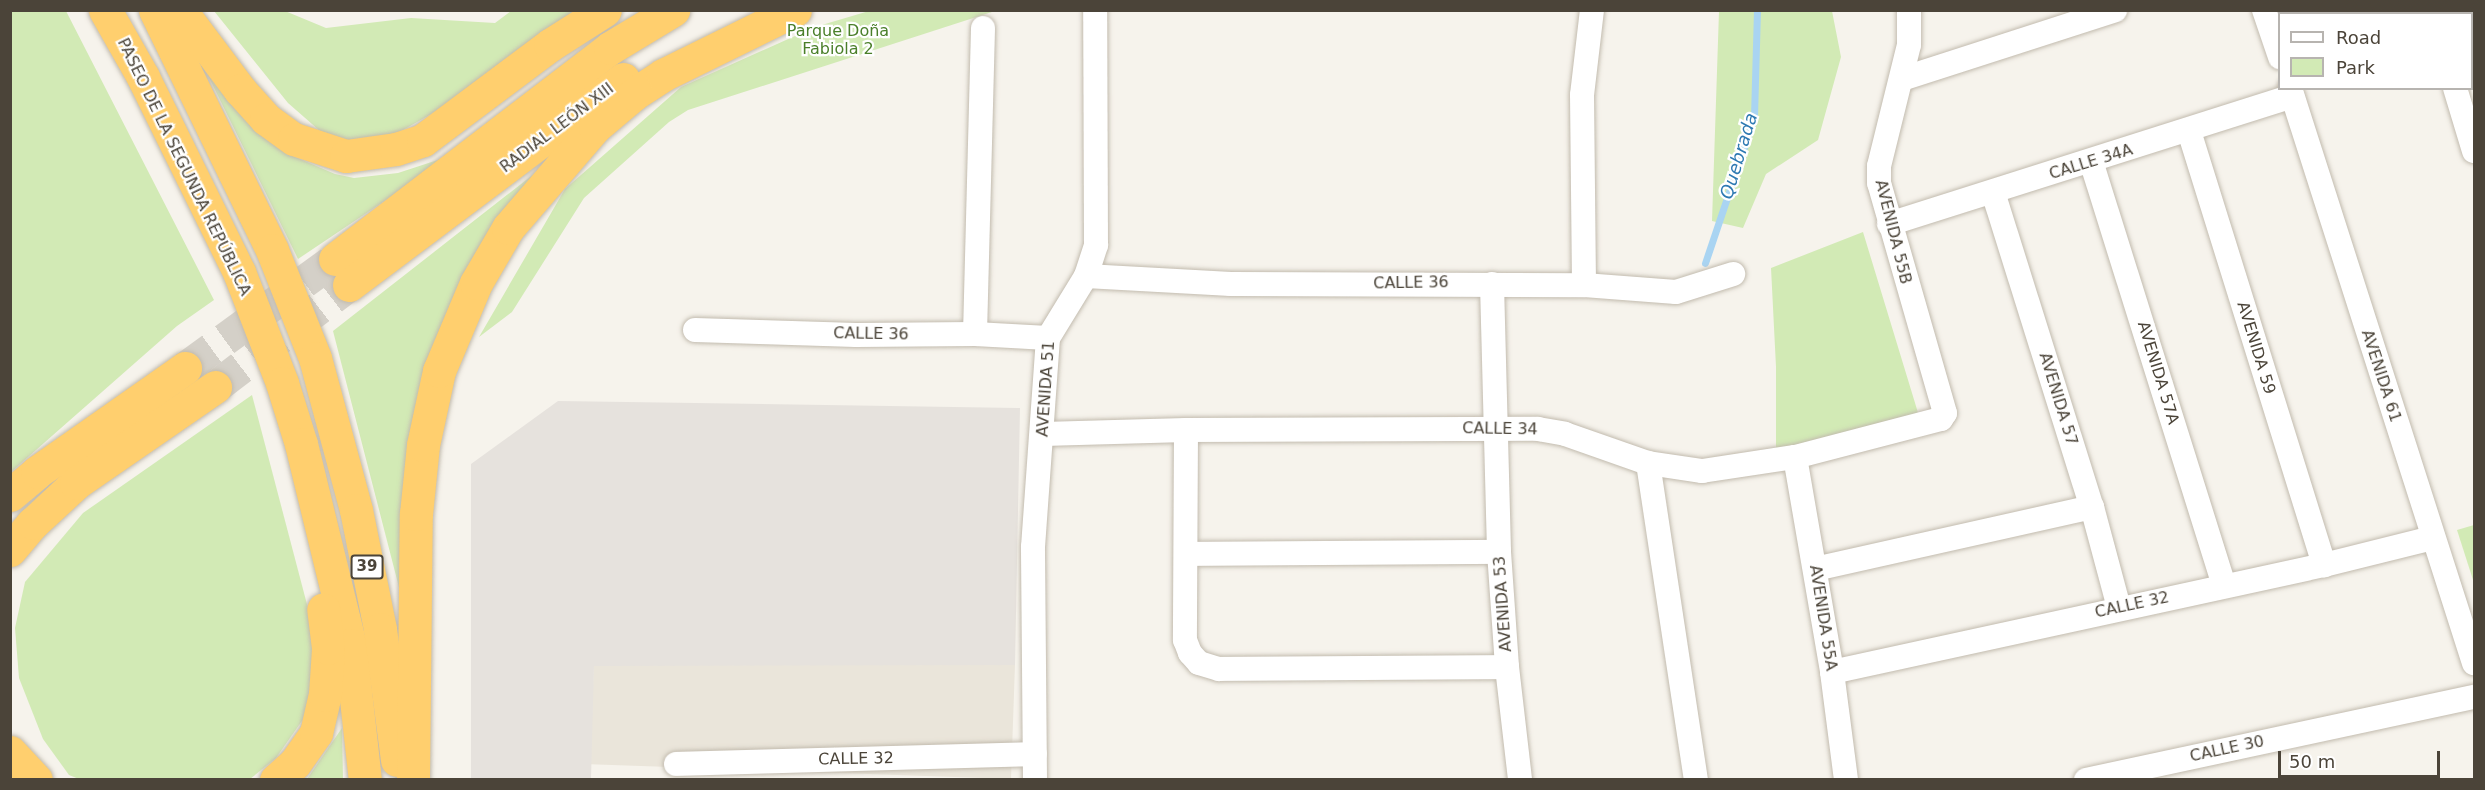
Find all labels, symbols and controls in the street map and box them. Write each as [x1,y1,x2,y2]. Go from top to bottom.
legend [2278,12,2473,90]
park label: Parque Doña Fabiola 2 [787,21,889,59]
text: Road [2336,27,2381,48]
street label: PASEO DE LA SEGUNDA REPÚBLICA [113,35,255,299]
text: Park [2336,57,2375,78]
street label: RADIAL LEÓN XIII [496,79,618,177]
water label: Quebrada [1716,110,1762,202]
street label: CALLE 34A [2047,140,2135,184]
street label: AVENIDA 55B [1871,178,1915,286]
street label: CALLE 36 [1373,273,1449,293]
street label: AVENIDA 59 [2233,299,2279,397]
street label: AVENIDA 57A [2133,319,2183,427]
street label: CALLE 36 [833,324,909,344]
street label: AVENIDA 61 [2357,327,2405,425]
street label: AVENIDA 51 [1033,340,1059,438]
street label: AVENIDA 57 [2035,350,2081,448]
street label: CALLE 34 [1462,419,1538,439]
road number: 39 [350,555,384,579]
street label: AVENIDA 53 [1490,555,1516,653]
street label: AVENIDA 55A [1805,564,1841,672]
street label: CALLE 32 [2093,588,2171,622]
street label: CALLE 30 [2188,732,2266,766]
scale bar [2281,739,2443,777]
street label: CALLE 32 [818,749,894,769]
text: 50 m [2289,751,2335,772]

